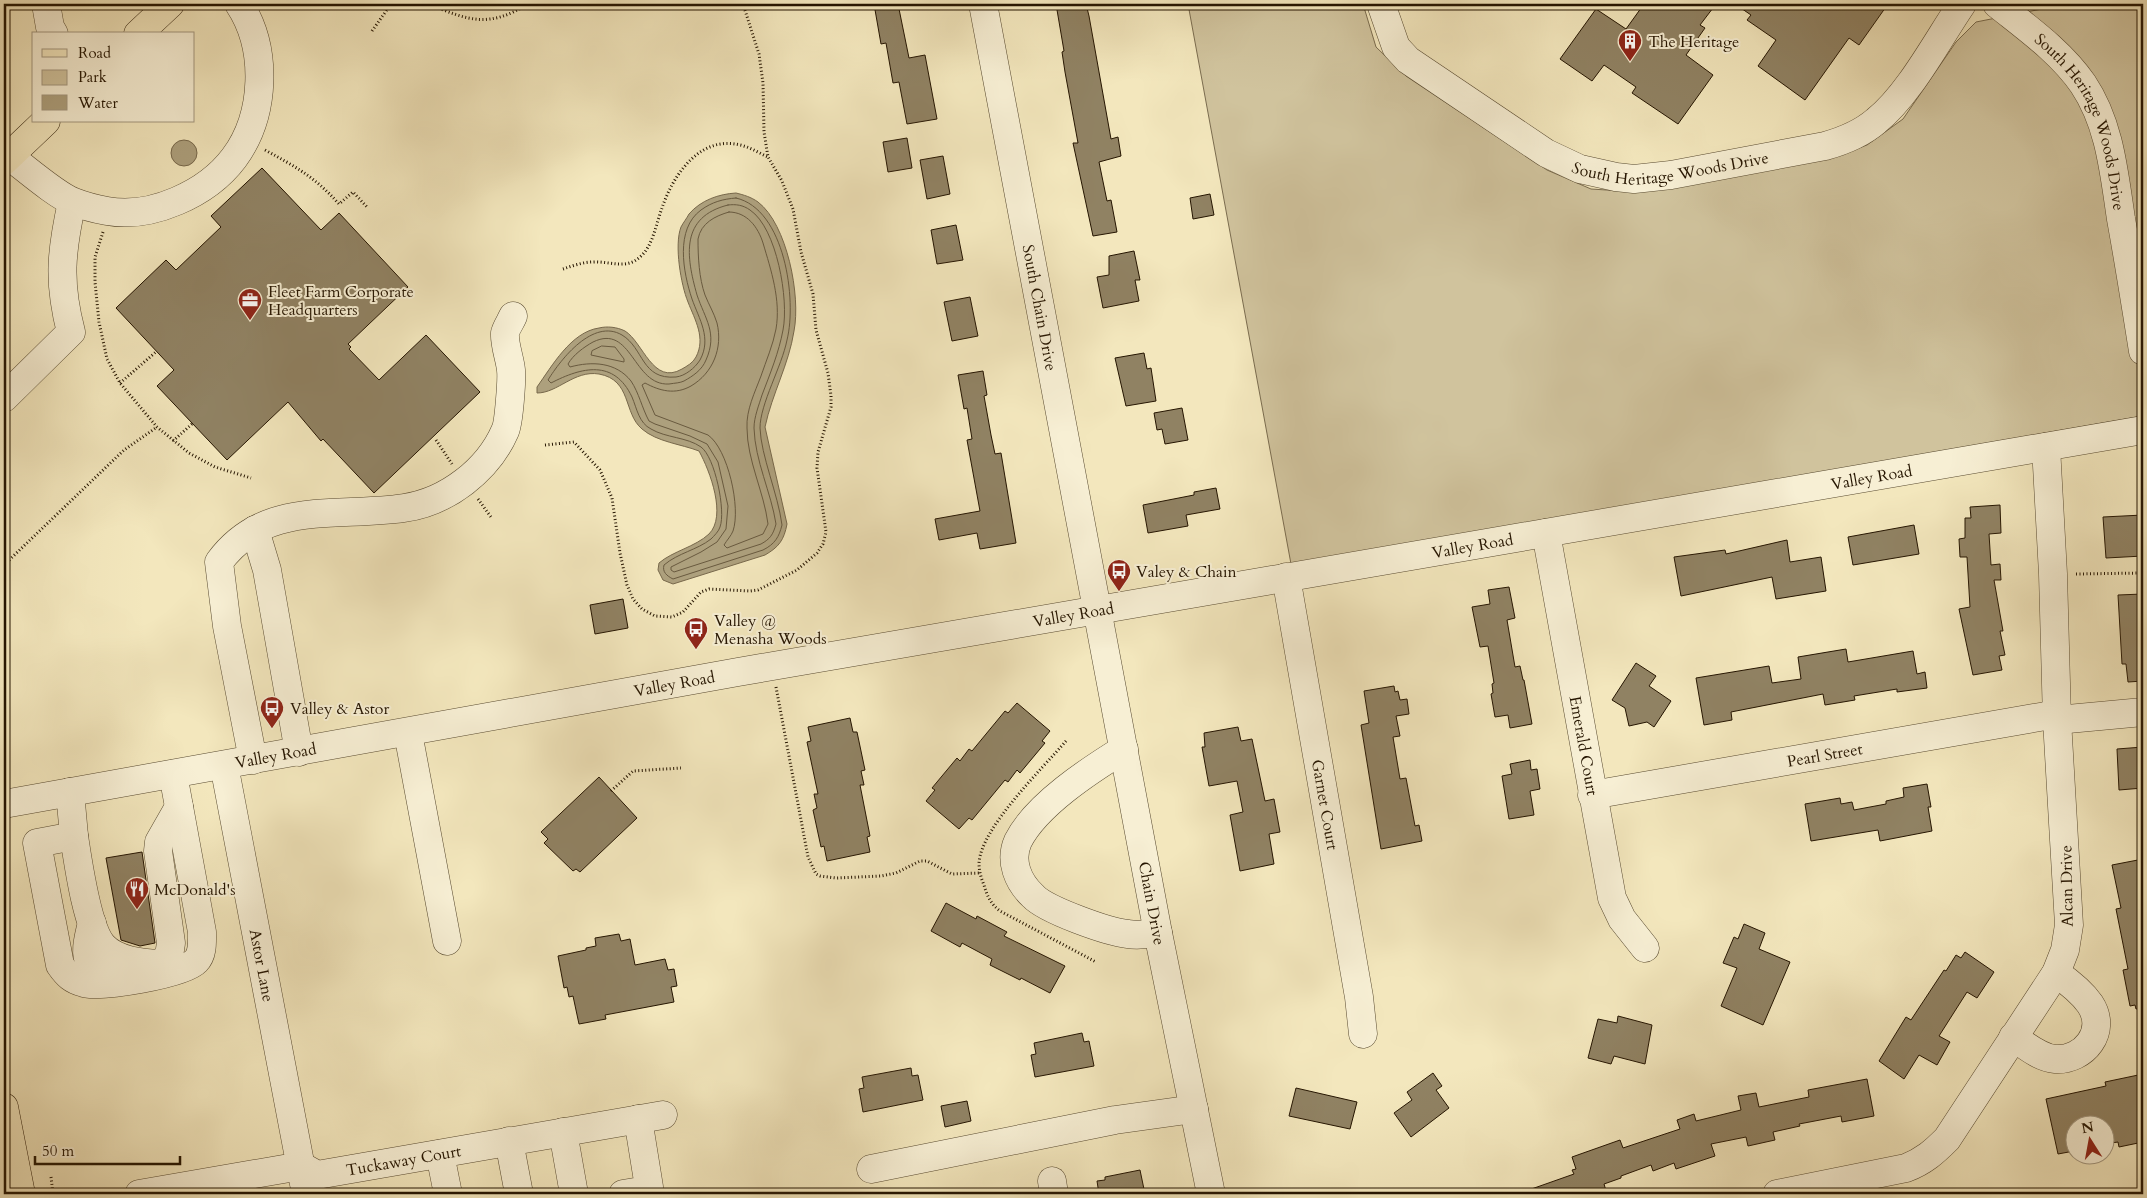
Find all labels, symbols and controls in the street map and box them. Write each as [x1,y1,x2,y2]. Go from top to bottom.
building icon: The Heritage [1617,28,1643,62]
street label: South Heritage Woods Drive [2030,29,2130,212]
place label: The Heritage [1648,31,1739,53]
legend [32,32,195,122]
text: Road [78,43,111,63]
text: Park [78,67,107,87]
text: Water [77,93,119,113]
street label: South Heritage Woods Drive [1568,147,1771,191]
street label: South Chain Drive [1017,243,1062,373]
place label: Fleet Farm Corporate Headquarters [268,281,414,321]
office icon: Fleet Farm Corporate Headquarters [237,287,263,321]
street label: Valley Road [1829,460,1914,496]
street label: Valley Road [1430,529,1515,564]
bus stop icon: Valey & Chain [1106,558,1132,592]
place label: Valey & Chain [1136,561,1236,583]
street label: Valley Road [1031,597,1116,633]
place label: Valley @ Menasha Woods [714,610,827,650]
bus stop icon: Valley @ Menasha Woods [683,616,709,650]
street label: Valley Road [632,666,717,703]
street label: Emerald Court [1564,694,1603,797]
bus stop icon: Valley & Astor [259,695,285,729]
place label: Valley & Astor [290,698,389,720]
street label: Valley Road [233,738,319,774]
street label: Pearl Street [1785,738,1864,773]
street label: Garnet Court [1306,758,1343,852]
street label: Alcan Drive [2055,845,2079,927]
street label: Chain Drive [1133,860,1170,947]
restaurant icon: McDonald's [124,876,150,910]
place label: McDonald's [154,879,236,901]
street label: Astor Lane [244,927,279,1004]
north arrow [2064,1116,2114,1166]
text: N [2080,1117,2095,1138]
scale bar [35,1133,180,1165]
street label: Tuckaway Court [344,1140,463,1182]
text: 50 m [42,1141,74,1161]

